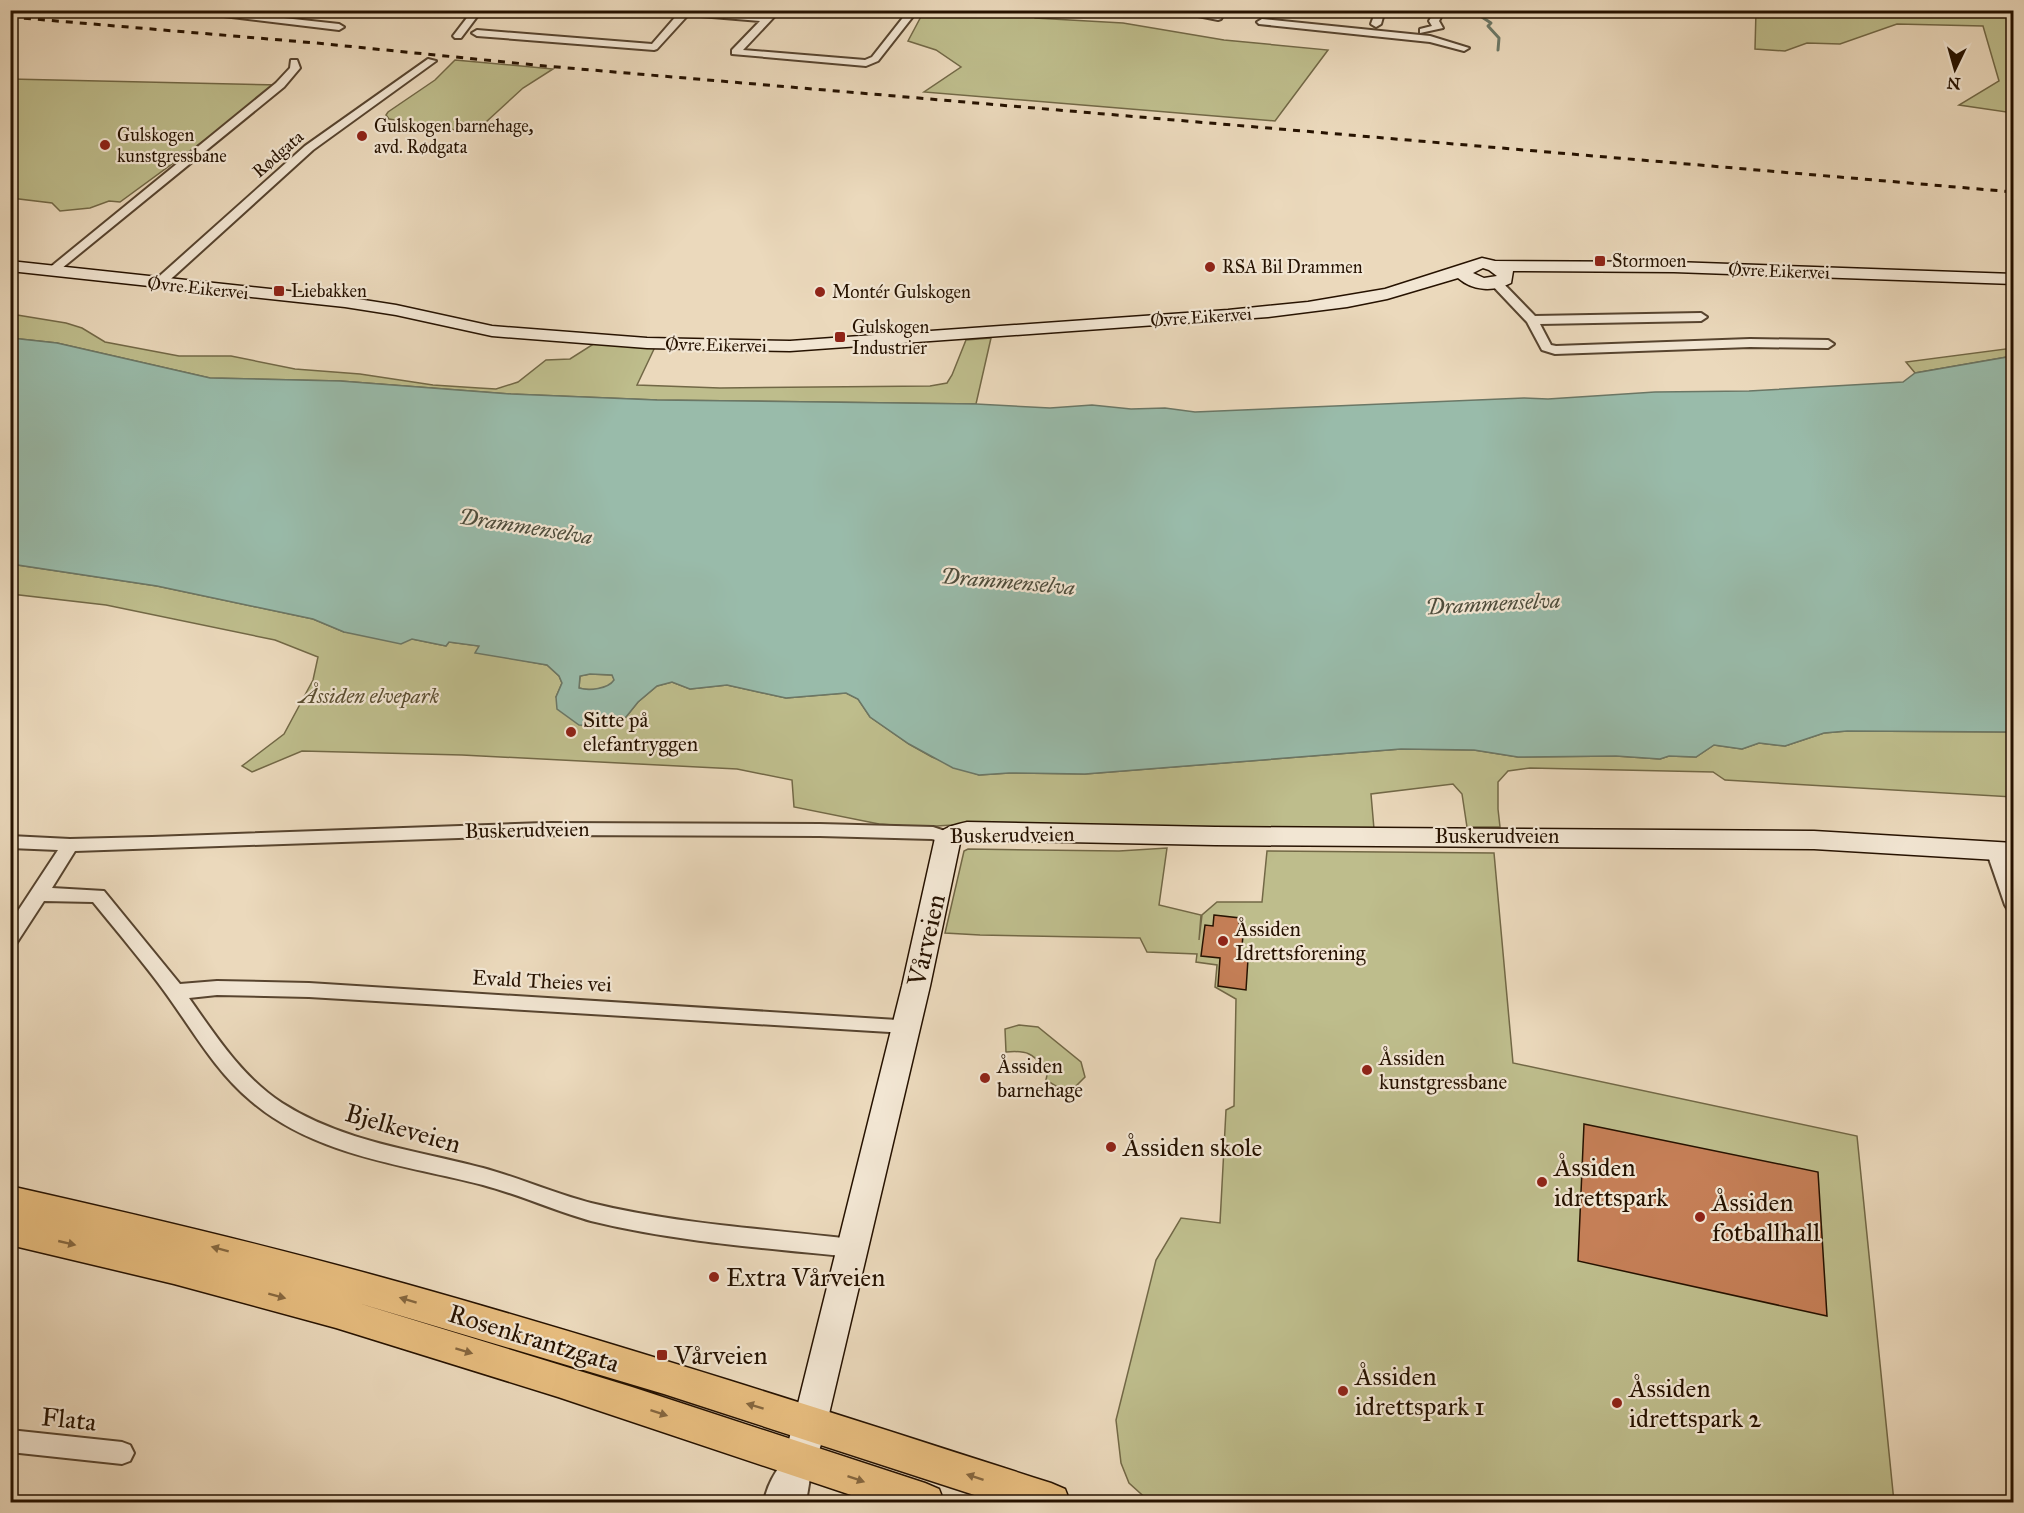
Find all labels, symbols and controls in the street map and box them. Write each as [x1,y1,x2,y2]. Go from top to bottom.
north arrow [1925,39,1985,99]
text: N [1946,73,1961,94]
place label: Gulskogen barnehage, avd. Rødgata [374,115,534,159]
place label: Gulskogen kunstgressbane [117,124,227,168]
street label: Rødgata [248,126,309,183]
marker: Gulskogen barnehage, avd. Rødgata [355,129,369,143]
marker: Gulskogen kunstgressbane [98,138,112,152]
place label: Stormoen [1612,250,1686,272]
marker: Stormoen [1593,254,1607,268]
place label: RSA Bil Drammen [1222,256,1363,278]
street label: Øvre Eikervei [1728,258,1830,284]
marker: RSA Bil Drammen [1203,260,1217,274]
street label: Øvre Eikervei [146,272,250,304]
place label: Liebakken [291,280,367,302]
place label: Montér Gulskogen [832,281,971,304]
marker: Liebakken [272,284,286,298]
marker: Montér Gulskogen [813,285,827,299]
street label: Øvre Eikervei [1149,302,1253,332]
place label: Gulskogen Industrier [852,316,929,359]
marker: Gulskogen Industrier [833,330,847,344]
street label: Øvre Eikervei [665,333,767,357]
water label: Drammenselva [457,503,595,550]
water label: Drammenselva [940,562,1076,601]
water label: Drammenselva [1425,586,1561,621]
park label: Åssiden elvepark [297,682,440,709]
place label: Sitte på elefantryggen [583,707,698,757]
marker: Sitte på elefantryggen [564,725,578,739]
street label: Buskerudveien [464,816,590,844]
street label: Buskerudveien [949,821,1075,849]
street label: Buskerudveien [1435,823,1559,849]
street label: Vårveien [900,891,952,990]
place label: Åssiden Idrettsforening [1234,916,1366,966]
marker: Åssiden Idrettsforening [1216,934,1230,948]
street label: Evald Theies vei [471,964,613,998]
place label: Åssiden kunstgressbane [1378,1045,1507,1095]
place label: Åssiden barnehage [996,1053,1083,1103]
marker: Åssiden kunstgressbane [1360,1063,1374,1077]
marker: Åssiden barnehage [978,1071,992,1085]
street label: Bjelkeveien [341,1096,465,1160]
place label: Åssiden skole [1122,1131,1262,1163]
marker: Åssiden skole [1104,1140,1118,1154]
place label: Åssiden idrettspark [1553,1151,1669,1213]
marker: Åssiden idrettspark [1535,1175,1549,1189]
place label: Åssiden fotballhall [1711,1186,1820,1248]
marker: Åssiden fotballhall [1693,1210,1707,1224]
one-way arrow [58,1239,77,1249]
one-way arrow [211,1243,229,1253]
place label: Extra Vårveien [726,1261,885,1293]
marker: Extra Vårveien [707,1270,721,1284]
one-way arrow [268,1291,286,1301]
one-way arrow [399,1295,417,1304]
street label: Rosenkrantzgata [445,1297,623,1379]
place label: Vårveien [673,1339,767,1371]
one-way arrow [455,1347,473,1356]
marker: Vårveien [655,1348,669,1362]
place label: Åssiden idrettspark 1 [1354,1360,1485,1422]
place label: Åssiden idrettspark 2 [1628,1372,1762,1434]
marker: Åssiden idrettspark 1 [1336,1384,1350,1398]
marker: Åssiden idrettspark 2 [1610,1396,1624,1410]
street label: Flata [40,1400,98,1438]
one-way arrow [746,1401,764,1410]
one-way arrow [650,1409,668,1419]
one-way arrow [966,1472,984,1482]
one-way arrow [847,1475,865,1484]

